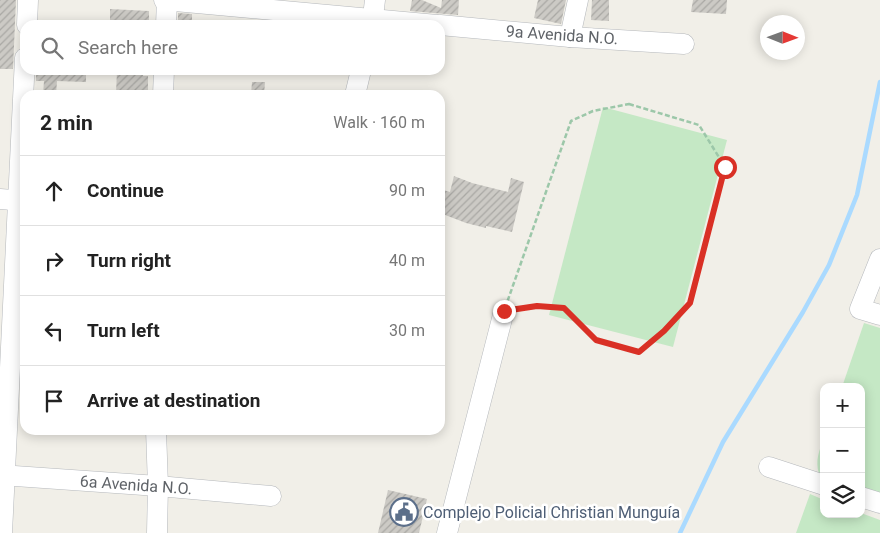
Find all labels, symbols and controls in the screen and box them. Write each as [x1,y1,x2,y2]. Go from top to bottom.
north arrow [760,15,805,60]
search box [20,20,445,75]
street label: 9a Avenida N.O. [505,22,619,48]
icon: search [38,34,66,62]
text: Search here [78,36,178,59]
text: 2 min [40,111,93,135]
text: Walk · 160 m [333,113,425,132]
route start [714,156,737,179]
icon: ahead [40,177,68,205]
text: Continue [87,179,164,202]
text: 90 m [389,181,425,200]
icon: right [40,247,68,275]
text: Turn right [87,249,171,272]
text: 40 m [389,251,425,270]
route end [493,300,516,323]
icon: left [40,317,68,345]
text: Turn left [87,319,160,342]
text: 30 m [389,321,425,340]
map controls [820,383,865,518]
button: + [820,383,865,428]
icon: arrive [40,387,68,415]
text: Arrive at destination [87,389,260,412]
button: − [820,428,865,473]
street label: 6a Avenida N.O. [79,472,193,498]
button: layers [820,473,865,518]
public building icon: Complejo Policial Christian Munguía [389,497,419,527]
place label: Complejo Policial Christian Munguía [423,503,680,522]

